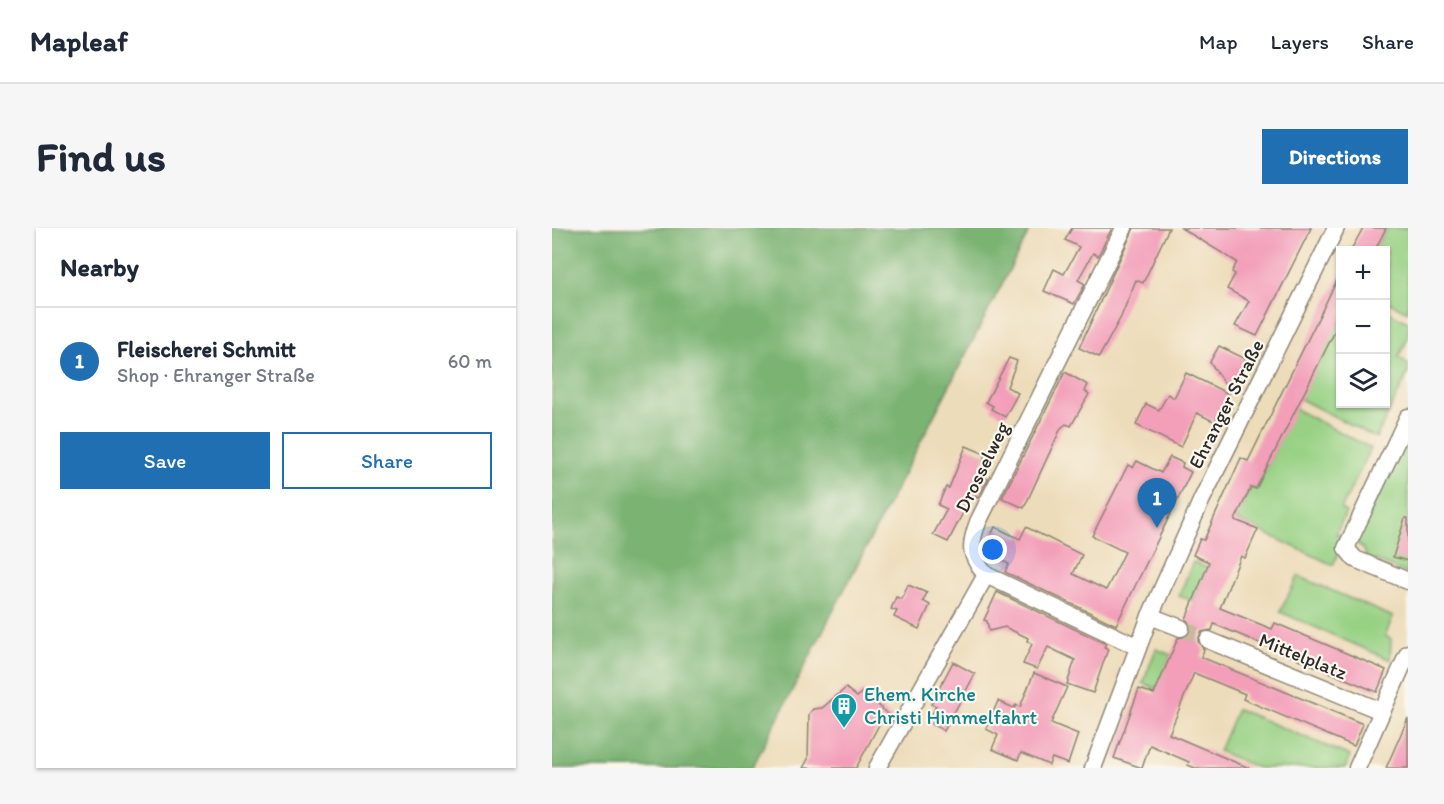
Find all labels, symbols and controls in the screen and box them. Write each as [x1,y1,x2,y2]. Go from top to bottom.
text: Mapleaf [30,24,128,58]
text: Map [1199,29,1238,54]
text: Layers [1271,29,1329,54]
text: Share [1362,29,1414,54]
button: Directions [1262,129,1408,184]
text: Find us [36,131,166,182]
map controls [1336,246,1390,408]
button: + [1336,246,1390,300]
text: Nearby [60,251,139,283]
button: − [1336,300,1390,354]
street label: Ehranger Straße [1183,335,1269,473]
text: Fleischerei Schmitt [117,336,296,363]
text: 1 [75,349,84,373]
text: 60 m [448,349,492,373]
button: layers [1336,354,1390,408]
text: Shop · Ehranger Straße [117,363,315,387]
street label: Drosselweg [950,417,1015,516]
button: Save [60,432,270,489]
button: Share [282,432,492,489]
pin: 1 [1138,478,1176,528]
your location [978,535,1007,564]
street label: Mittelplatz [1255,627,1351,685]
place label: Ehem. Kirche Christi Himmelfahrt [864,682,1037,729]
building icon: Ehem. Kirche Christi Himmelfahrt [829,691,859,729]

